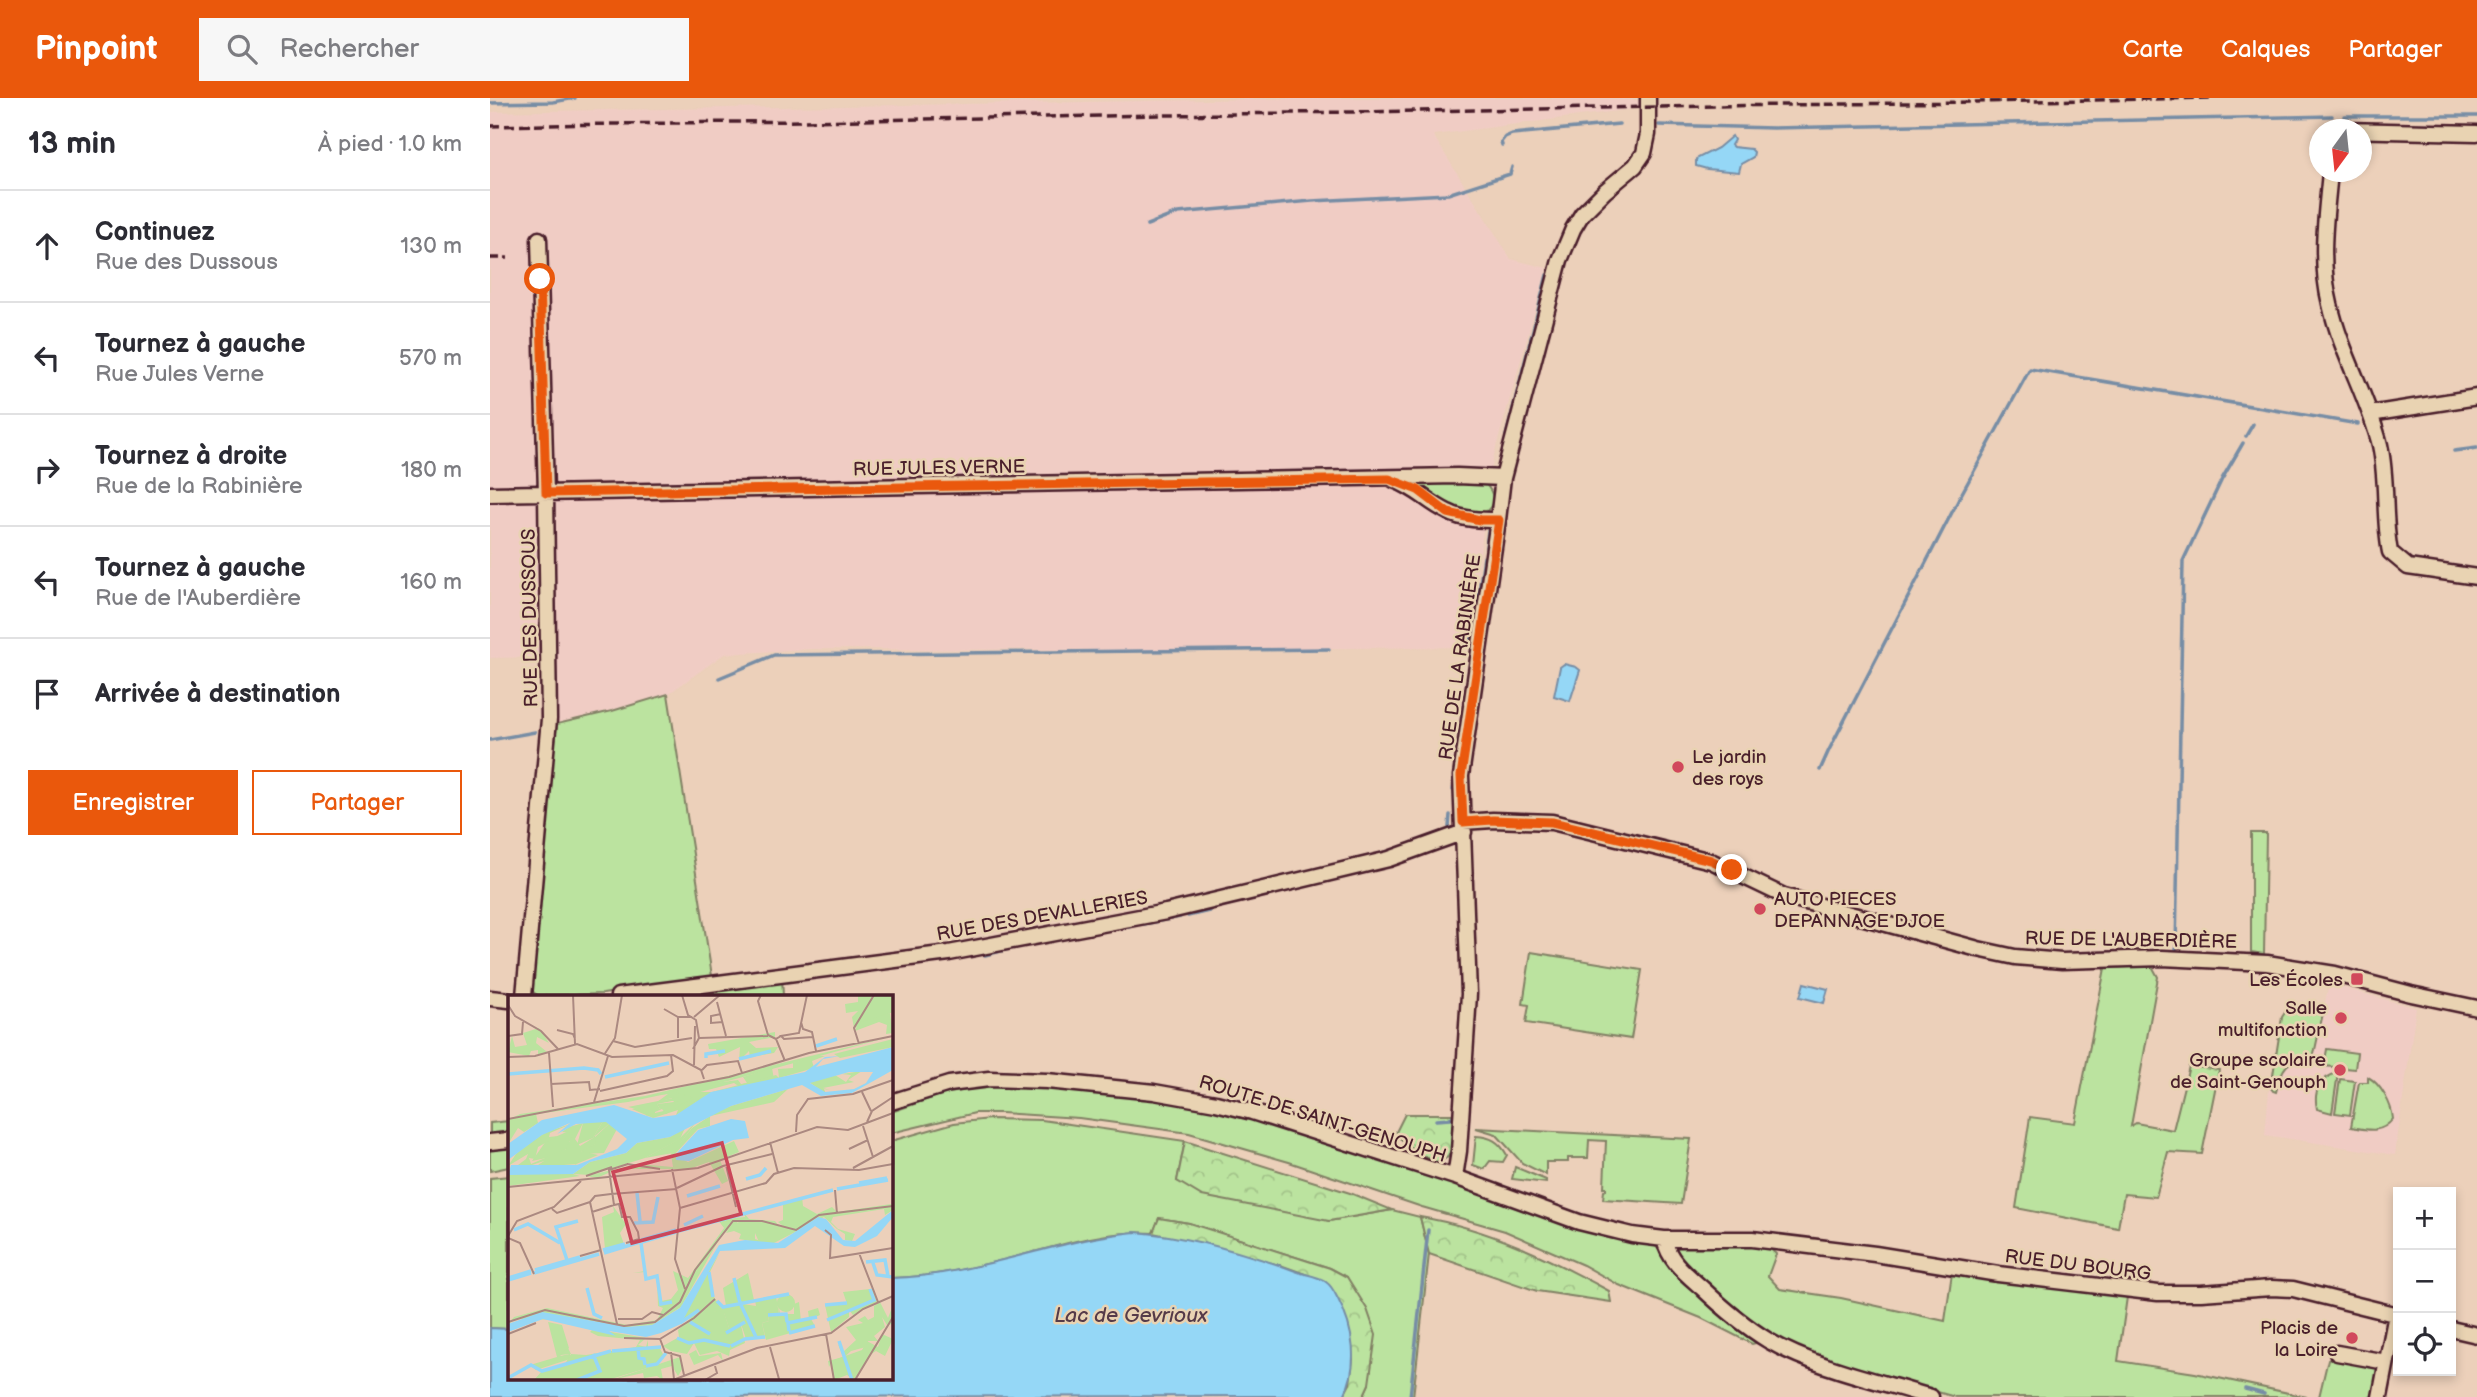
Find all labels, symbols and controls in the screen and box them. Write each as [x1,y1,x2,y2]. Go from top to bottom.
search box [199,18,689,81]
text: Pinpoint [35,29,157,69]
icon: search [223,30,261,68]
text: Rechercher [279,34,419,65]
text: Carte [2123,35,2183,64]
text: Calques [2221,35,2310,64]
text: Partager [2348,35,2442,64]
north arrow [2309,119,2372,182]
text: 13 min [28,126,116,162]
text: À pied · 1.0 km [318,130,462,158]
text: Continuez [95,217,215,248]
icon: ahead [28,227,66,265]
text: 130 m [400,232,462,260]
text: Rue des Dussous [95,248,278,276]
route start [524,263,555,294]
text: Tournez à gauche [95,329,306,360]
icon: left [28,339,66,377]
text: 570 m [399,344,462,372]
text: Rue Jules Verne [95,360,264,388]
text: Tournez à droite [95,441,287,472]
icon: right [28,451,66,489]
street label: RUE JULES VERNE [853,455,1025,482]
text: 180 m [401,456,462,484]
text: Rue de la Rabinière [95,472,303,500]
street label: RUE DES DUSSOUS [517,528,544,708]
text: Tournez à gauche [95,553,306,584]
street label: RUE DE LA RABINIÈRE [1434,553,1486,762]
icon: left [28,563,66,601]
text: 160 m [400,568,462,596]
text: Rue de l'Auberdière [95,584,301,612]
icon: arrive [28,675,66,713]
text: Arrivée à destination [95,679,341,710]
place label: Le jardin des roys [1692,746,1767,791]
marker: Le jardin des roys [1670,759,1686,775]
button: Enregistrer [28,770,238,835]
button: Partager [252,770,462,835]
route end [1716,854,1747,885]
street label: RUE DES DEVALLERIES [935,887,1150,946]
place label: AUTO PIECES DEPANNAGE DJOE [1774,888,1945,933]
marker: AUTO PIECES DEPANNAGE DJOE [1752,901,1768,917]
street label: RUE DE L'AUBERDIÈRE [2025,926,2237,954]
place label: Les Écoles [2249,968,2343,992]
marker: Les Écoles [2349,971,2365,987]
inset map [508,995,892,1380]
place label: Salle multifonction [2218,997,2327,1042]
marker: Salle multifonction [2333,1010,2349,1026]
place label: Groupe scolaire de Saint-Genouph [2170,1049,2326,1094]
marker: Groupe scolaire de Saint-Genouph [2332,1062,2348,1078]
street label: ROUTE DE SAINT-GENOUPH [1196,1071,1449,1168]
map controls [2393,1187,2456,1376]
button: + [2393,1187,2456,1250]
street label: RUE DU BOURG [2003,1245,2152,1286]
button: − [2393,1250,2456,1313]
water label: Lac de Gevrioux [1054,1303,1208,1328]
button: locate [2393,1313,2456,1376]
place label: Placis de la Loire [2260,1317,2338,1362]
marker: Placis de la Loire [2344,1330,2360,1346]

